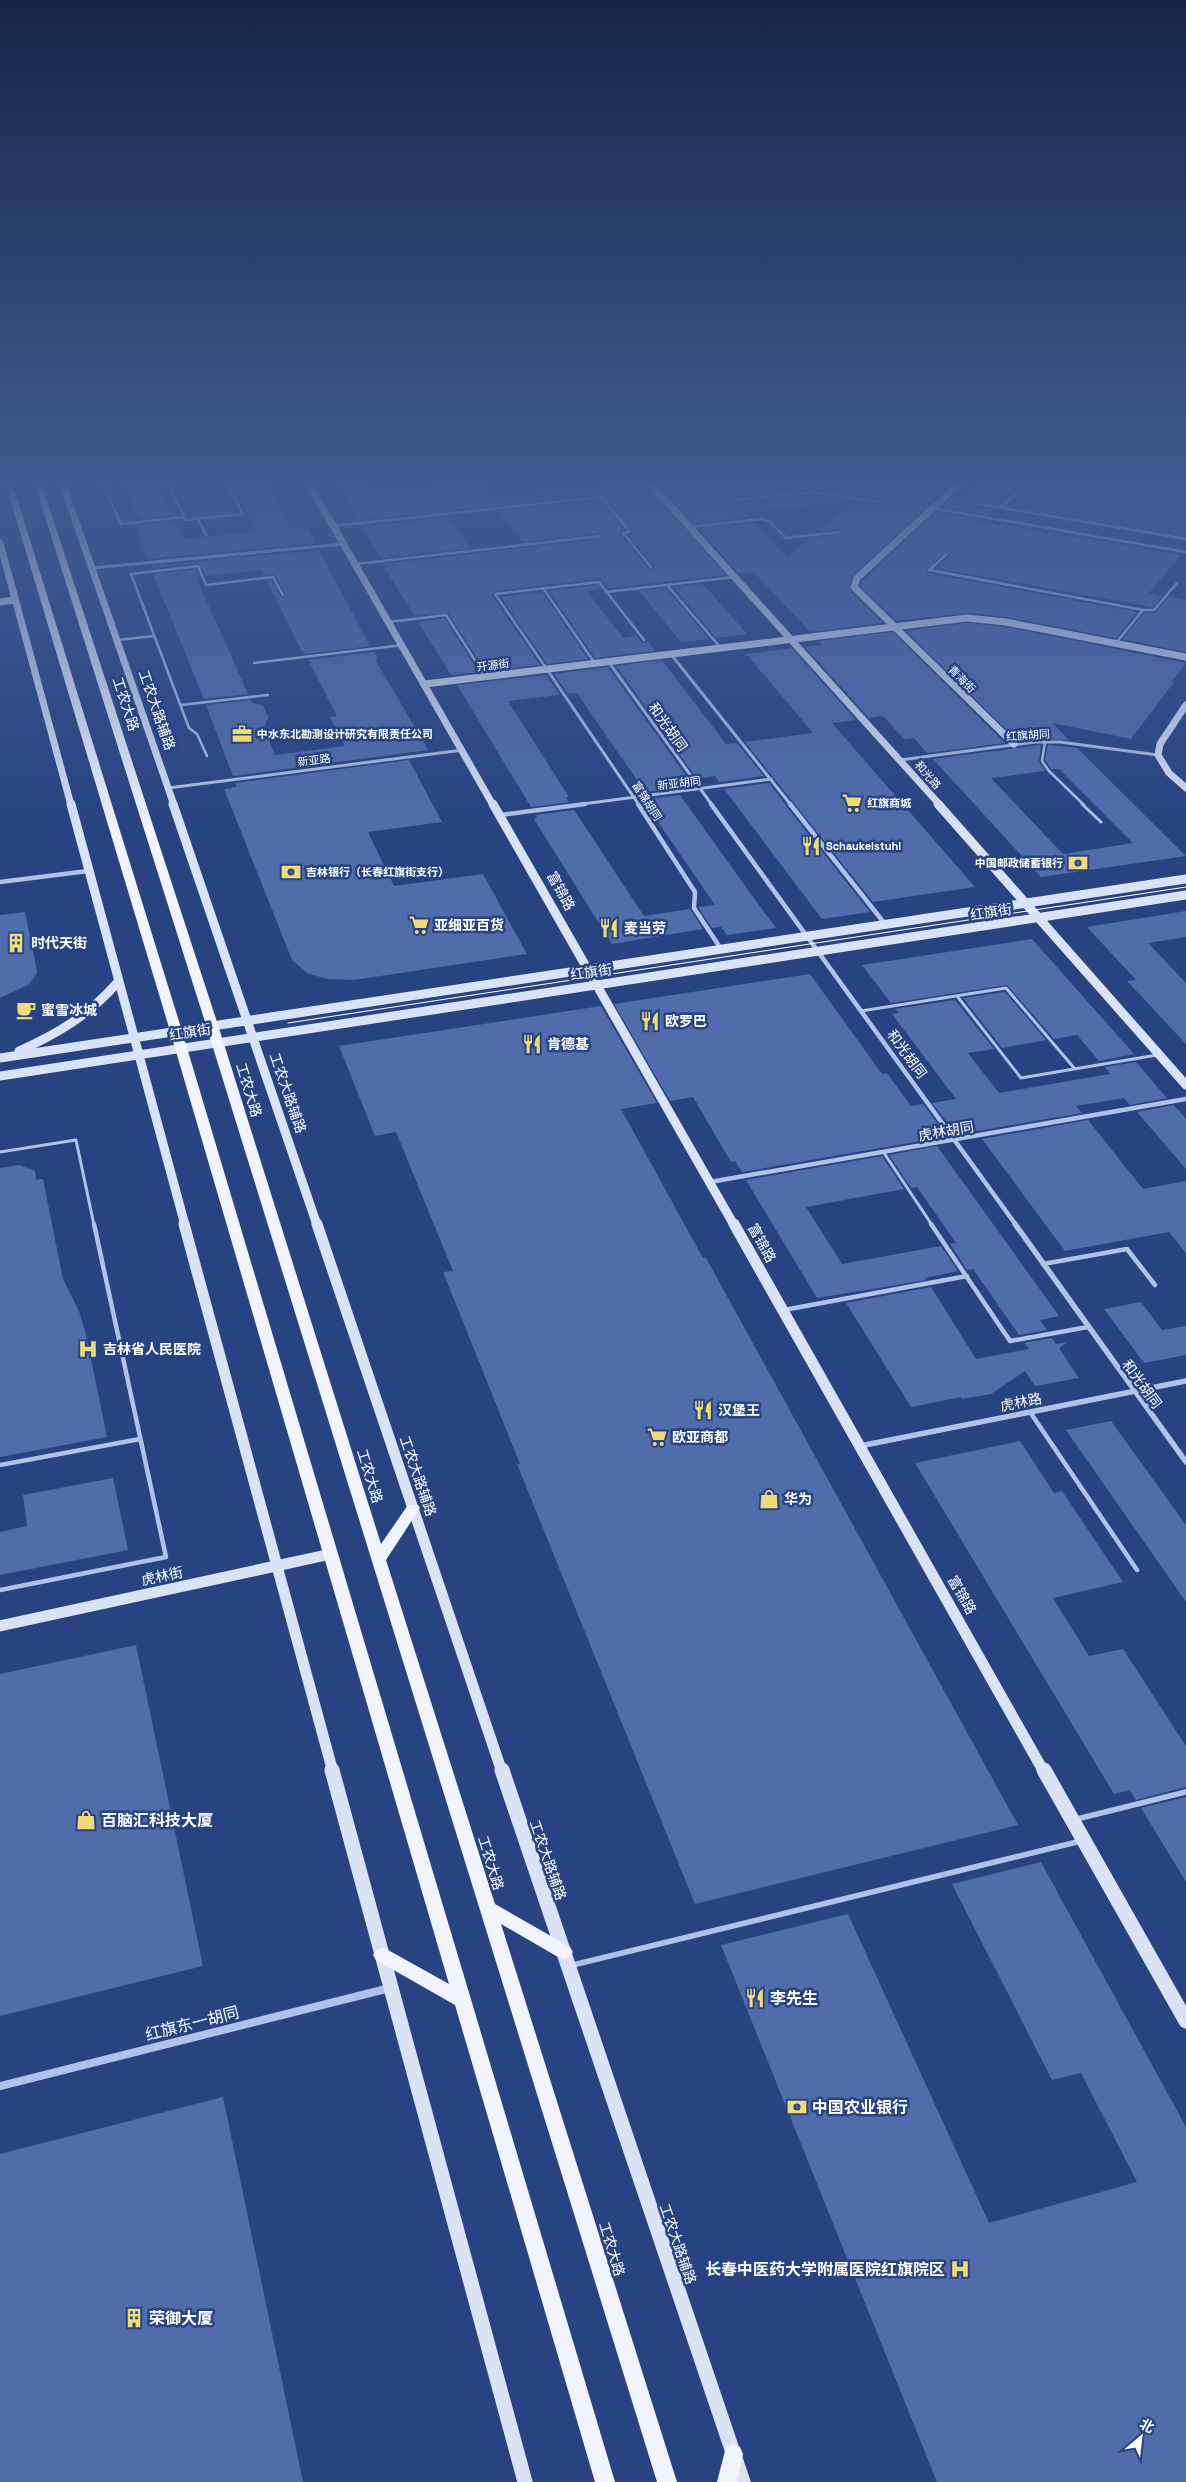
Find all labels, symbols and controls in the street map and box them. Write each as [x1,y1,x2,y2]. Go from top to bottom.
street label: 开源街 [476,656,510,674]
street label: 青海街 [945,662,979,696]
street label: 工农大路辅路 [135,667,179,753]
street label: 工农大路 [109,675,143,733]
street label: 和光胡同 [645,699,691,755]
office icon: 中水东北勘测设计研究有限责任公司 [231,723,253,745]
street label: 红旗胡同 [1006,726,1050,744]
place label: 中水东北勘测设计研究有限责任公司 [257,727,433,741]
street label: 新亚路 [297,751,331,769]
street label: 和光路 [912,758,944,792]
street label: 新亚胡同 [656,773,702,793]
street label: 富锦胡同 [629,779,665,823]
supermarket icon: 红旗商城 [841,792,863,814]
place label: 红旗商城 [867,796,912,810]
restaurant icon: Schaukelstuhl [800,835,822,857]
place label: Schaukelstuhl [826,839,901,853]
bank icon: 中国邮政储蓄银行 [1067,852,1089,874]
place label: 中国邮政储蓄银行 [975,856,1063,870]
bank icon: 吉林银行（长春红旗街支行） [280,861,302,883]
place label: 吉林银行（长春红旗街支行） [306,865,449,879]
street label: 富锦路 [543,868,579,914]
street label: 红旗街 [969,900,1013,924]
supermarket icon: 亚细亚百货 [408,914,430,936]
place label: 亚细亚百货 [434,916,504,934]
restaurant icon: 麦当劳 [598,917,620,939]
place label: 麦当劳 [624,919,666,937]
building icon: 时代天街 [5,932,27,954]
place label: 时代天街 [31,934,87,952]
street label: 红旗街 [569,960,613,984]
cafe icon: 蜜雪冰城 [15,999,37,1021]
place label: 蜜雪冰城 [41,1001,97,1019]
restaurant icon: 欧罗巴 [639,1010,661,1032]
place label: 欧罗巴 [665,1012,707,1030]
street label: 红旗街 [168,1020,212,1044]
street label: 和光胡同 [883,1026,931,1082]
restaurant icon: 肯德基 [521,1033,543,1055]
place label: 肯德基 [547,1035,589,1053]
street label: 工农大路辅路 [266,1050,310,1136]
street label: 工农大路 [232,1061,266,1119]
street label: 虎林胡同 [917,1117,975,1145]
street label: 富锦路 [744,1220,780,1266]
hospital icon: 吉林省人民医院 [77,1338,99,1360]
place label: 吉林省人民医院 [103,1340,201,1358]
street label: 和光胡同 [1118,1356,1166,1412]
street label: 虎林路 [999,1389,1043,1415]
restaurant icon: 汉堡王 [692,1399,714,1421]
place label: 汉堡王 [718,1401,760,1419]
supermarket icon: 欧亚商都 [646,1426,668,1448]
place label: 欧亚商都 [672,1428,728,1446]
street label: 工农大路辅路 [396,1433,440,1519]
street label: 工农大路 [353,1447,387,1505]
shop icon: 华为 [758,1488,780,1510]
place label: 华为 [784,1490,812,1508]
street label: 虎林街 [140,1563,184,1589]
street label: 富锦路 [944,1572,980,1618]
shop icon: 百脑汇科技大厦 [75,1809,97,1831]
place label: 百脑汇科技大厦 [101,1810,213,1831]
street label: 工农大路辅路 [526,1817,570,1903]
street label: 工农大路 [474,1834,508,1892]
restaurant icon: 李先生 [744,1987,766,2009]
place label: 李先生 [770,1988,818,2009]
street label: 红旗东一胡同 [143,2002,241,2045]
bank icon: 中国农业银行 [786,2096,808,2118]
place label: 中国农业银行 [812,2097,908,2118]
street label: 工农大路辅路 [656,2201,700,2287]
street label: 工农大路 [595,2220,629,2278]
hospital icon: 长春中医药大学附属医院红旗院区 [949,2258,971,2280]
place label: 长春中医药大学附属医院红旗院区 [705,2259,945,2280]
building icon: 荣御大厦 [123,2307,145,2329]
place label: 荣御大厦 [149,2308,213,2329]
north arrow [1116,2412,1166,2462]
text: 北 [1137,2414,1158,2437]

